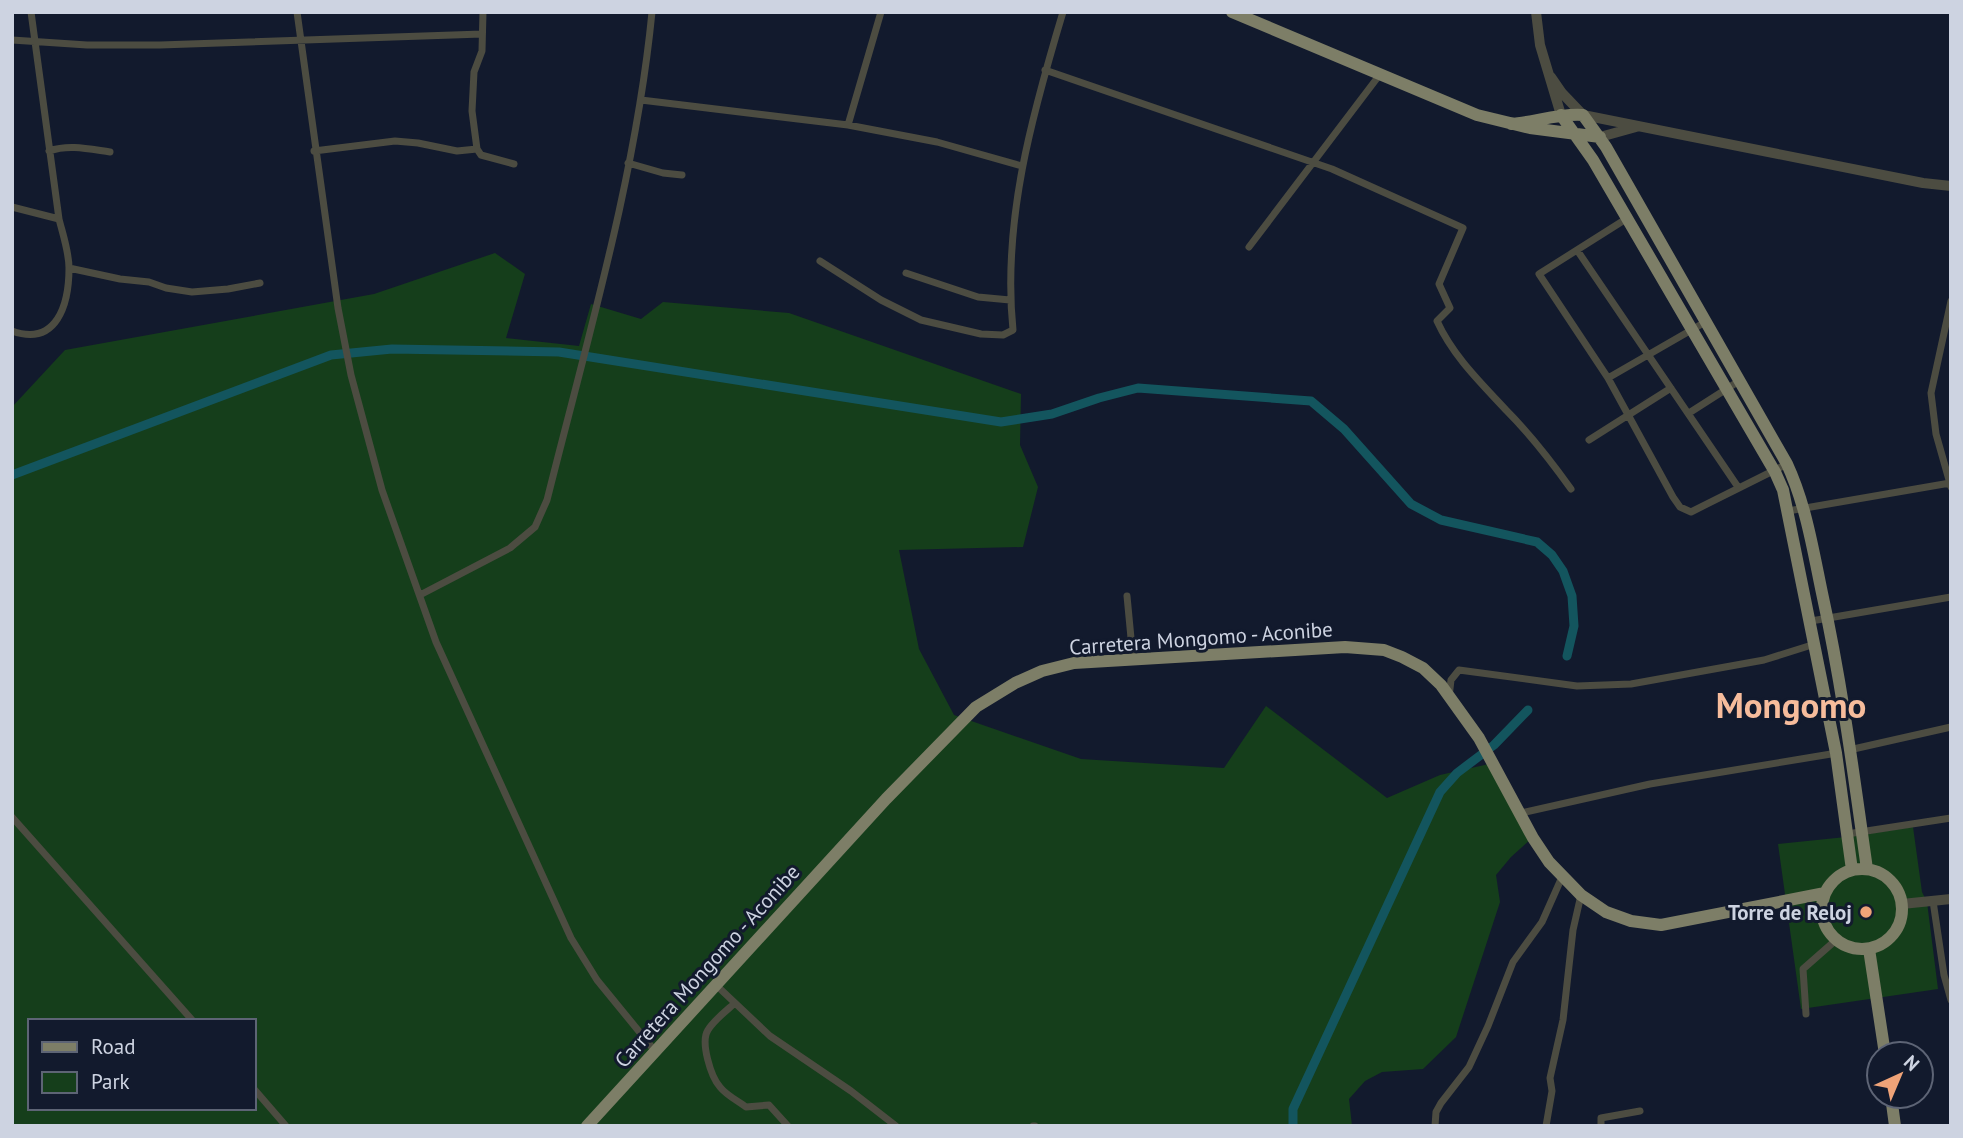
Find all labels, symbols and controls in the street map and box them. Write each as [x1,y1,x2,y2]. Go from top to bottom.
street label: Carretera Mongomo - Aconibe [1068,615,1334,661]
district label: Mongomo [1716,682,1866,728]
street label: Carretera Mongomo - Aconibe [609,859,805,1073]
place label: Torre de Reloj [1728,899,1852,926]
marker: Torre de Reloj [1858,904,1874,920]
legend [28,1019,256,1110]
text: Road [91,1033,135,1060]
north arrow [1865,1040,1935,1110]
text: N [1899,1050,1925,1076]
text: Park [91,1068,130,1095]

